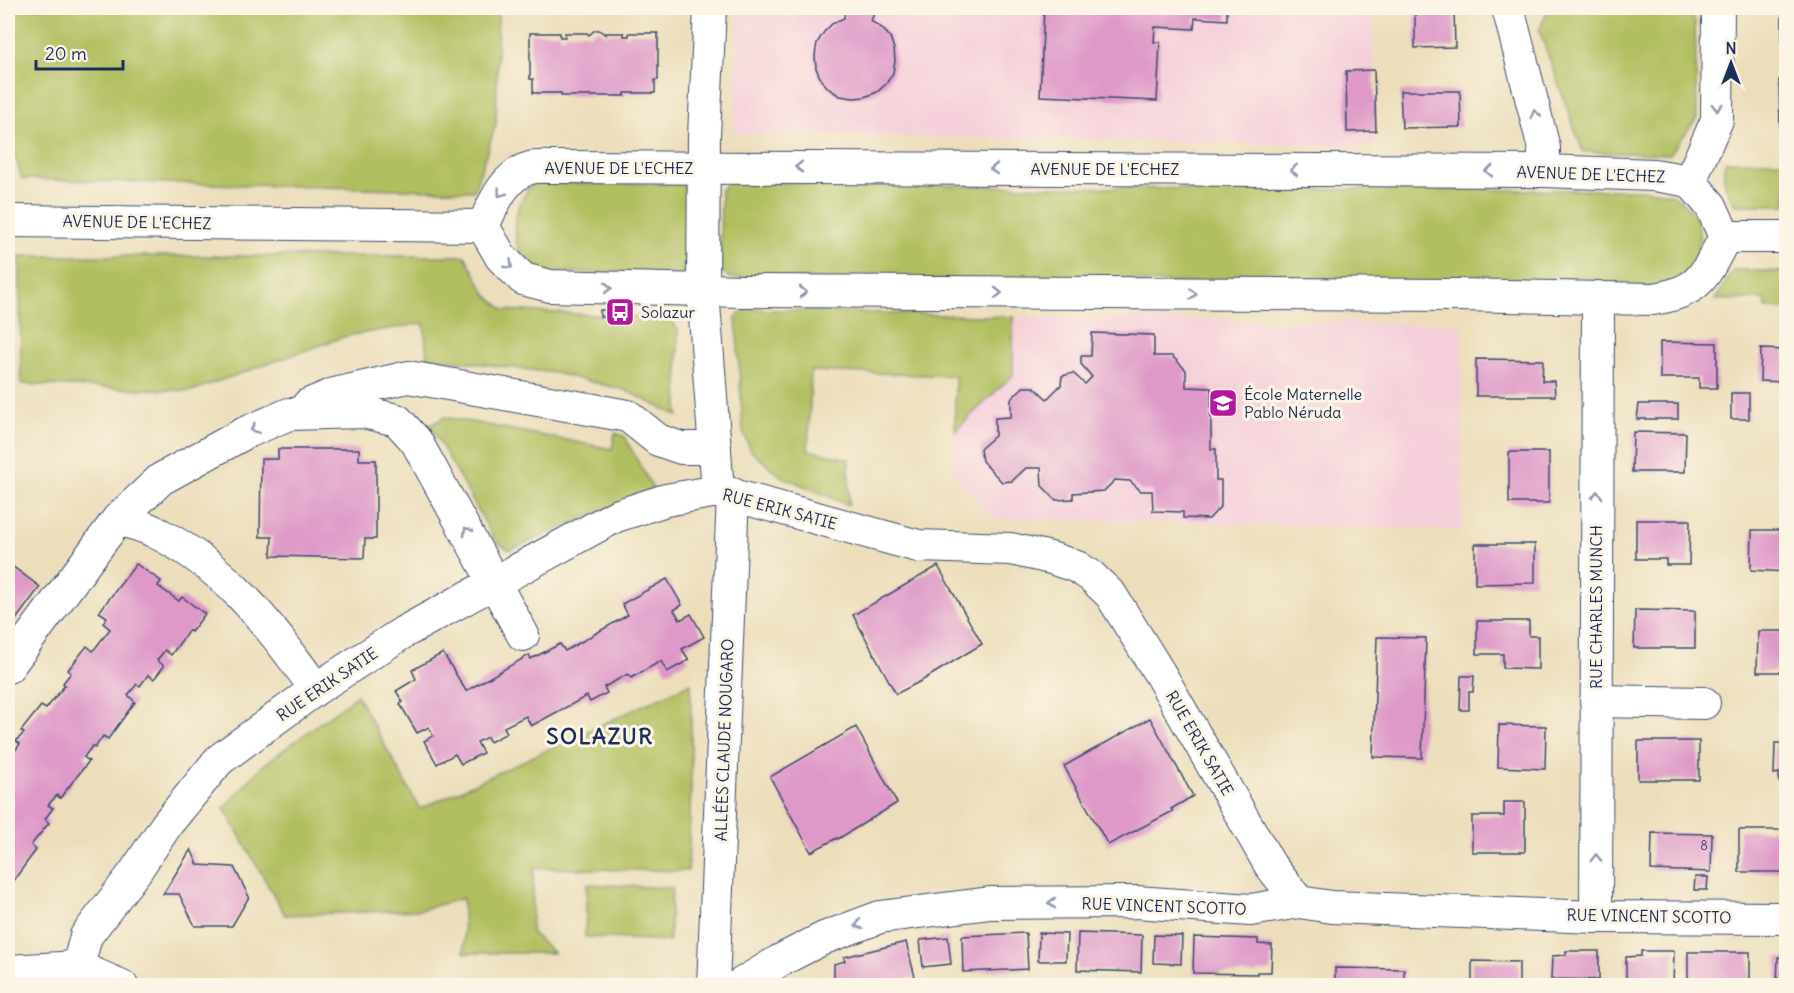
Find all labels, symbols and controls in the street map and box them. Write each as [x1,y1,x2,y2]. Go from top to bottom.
scale bar [36,33,123,71]
north arrow [1701,33,1761,93]
text: N [1725,38,1737,58]
text: 20 m [45,42,87,65]
one-way arrow [1711,103,1724,112]
one-way arrow [1530,109,1543,119]
street label: AVENUE DE L'ECHEZ [545,158,693,178]
street label: AVENUE DE L'ECHEZ [1031,159,1179,179]
one-way arrow [795,161,804,174]
street label: AVENUE DE L'ECHEZ [1516,161,1666,187]
one-way arrow [990,162,999,175]
one-way arrow [1290,164,1299,176]
one-way arrow [1485,165,1494,177]
one-way arrow [497,186,508,197]
street label: AVENUE DE L'ECHEZ [62,211,212,233]
one-way arrow [502,257,513,268]
one-way arrow [604,282,613,294]
one-way arrow [799,286,808,298]
one-way arrow [994,287,1003,299]
one-way arrow [1189,288,1198,300]
bus stop icon: Solazur [604,296,636,328]
place label: Solazur [641,302,696,322]
place label: École Maternelle Pablo Néruda [1244,384,1362,422]
school or university icon: École Maternelle Pablo Néruda [1207,387,1239,419]
one-way arrow [249,422,260,434]
street label: RUE ERIK SATIE [721,484,839,534]
one-way arrow [1591,491,1603,500]
street label: RUE CHARLES MUNCH [1586,525,1606,689]
one-way arrow [462,527,474,537]
street label: ALLÉES CLAUDE NOUGARO [710,638,738,842]
street label: RUE ERIK SATIE [273,643,381,725]
street label: RUE ERIK SATIE [1162,687,1238,799]
district label: SOLAZUR [546,722,654,750]
house number: 8 [1700,836,1708,854]
one-way arrow [1590,854,1602,863]
street label: RUE VINCENT SCOTTO [1081,893,1247,919]
one-way arrow [1047,897,1056,909]
street label: RUE VINCENT SCOTTO [1566,905,1732,927]
one-way arrow [854,918,865,930]

